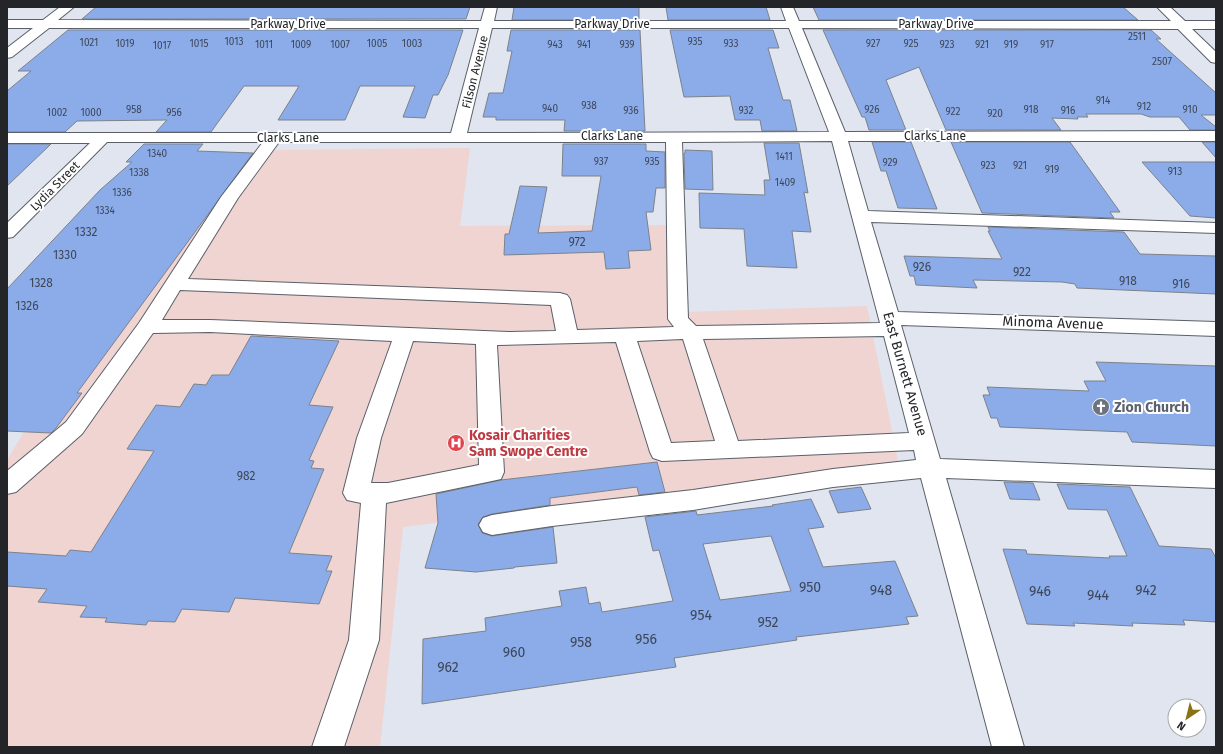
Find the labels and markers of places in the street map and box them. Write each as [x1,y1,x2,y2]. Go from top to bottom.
church icon: Zion Church [1091,397,1111,417]
place label: Zion Church [1114,399,1189,416]
place label: Kosair Charities Sam Swope Centre [469,427,588,460]
hospital icon: Kosair Charities Sam Swope Centre [446,433,466,453]

